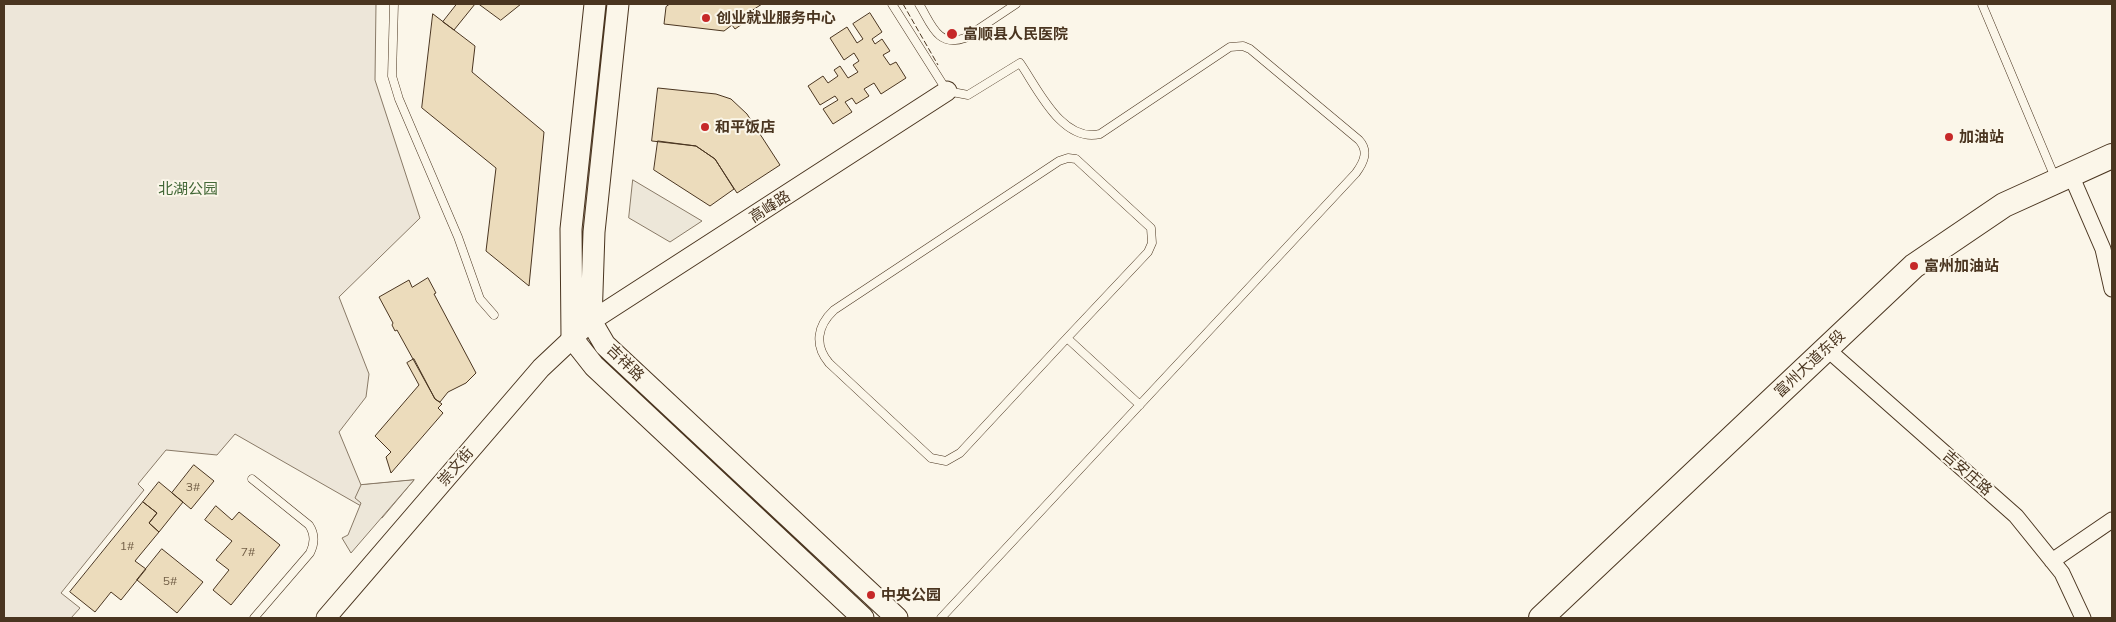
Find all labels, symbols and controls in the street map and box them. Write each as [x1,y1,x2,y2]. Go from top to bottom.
place label: 创业就业服务中心 [716,9,836,27]
marker: 创业就业服务中心 [700,12,712,24]
place label: 富顺县人民医院 [963,25,1068,43]
marker: 富顺县人民医院 [945,27,959,41]
place label: 和平饭店 [715,118,775,136]
marker: 和平饭店 [699,121,711,133]
place label: 加油站 [1959,128,2004,146]
marker: 加油站 [1943,131,1955,143]
park label: 北湖公园 [158,180,218,198]
street label: 高峰路 [746,187,794,227]
place label: 富州加油站 [1924,257,1999,275]
marker: 富州加油站 [1908,260,1920,272]
street label: 富州大道东段 [1771,327,1849,401]
street label: 吉祥路 [603,341,647,385]
street label: 崇文街 [434,444,478,490]
street label: 吉安庄路 [1938,447,1996,499]
house number: 3# [186,480,200,494]
house number: 1# [120,539,134,553]
house number: 7# [241,545,255,559]
house number: 5# [163,574,177,588]
place label: 中央公园 [881,586,941,604]
marker: 中央公园 [865,589,877,601]

